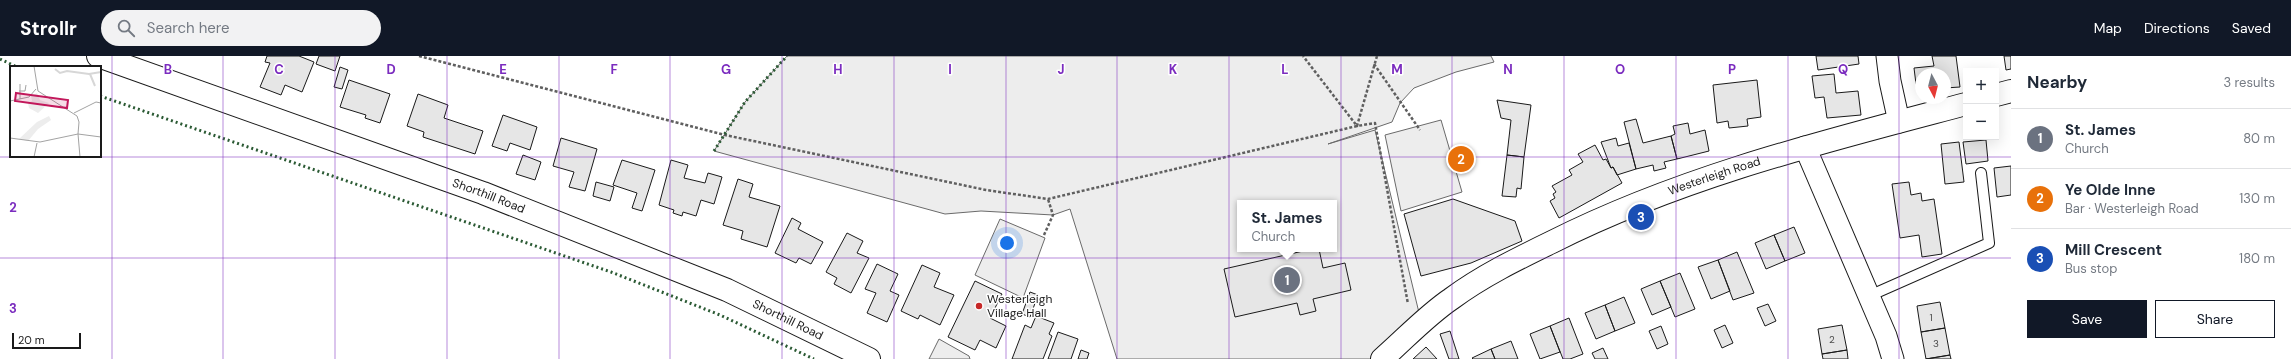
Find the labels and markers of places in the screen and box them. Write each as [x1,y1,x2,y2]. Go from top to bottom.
pin: 2 [1448,144,1474,174]
pin: 3 [1628,202,1654,232]
pin: 1 [1274,265,1300,295]
place label: Westerleigh Village Hall [987,291,1052,321]
marker: Westerleigh Village Hall [974,301,984,311]

